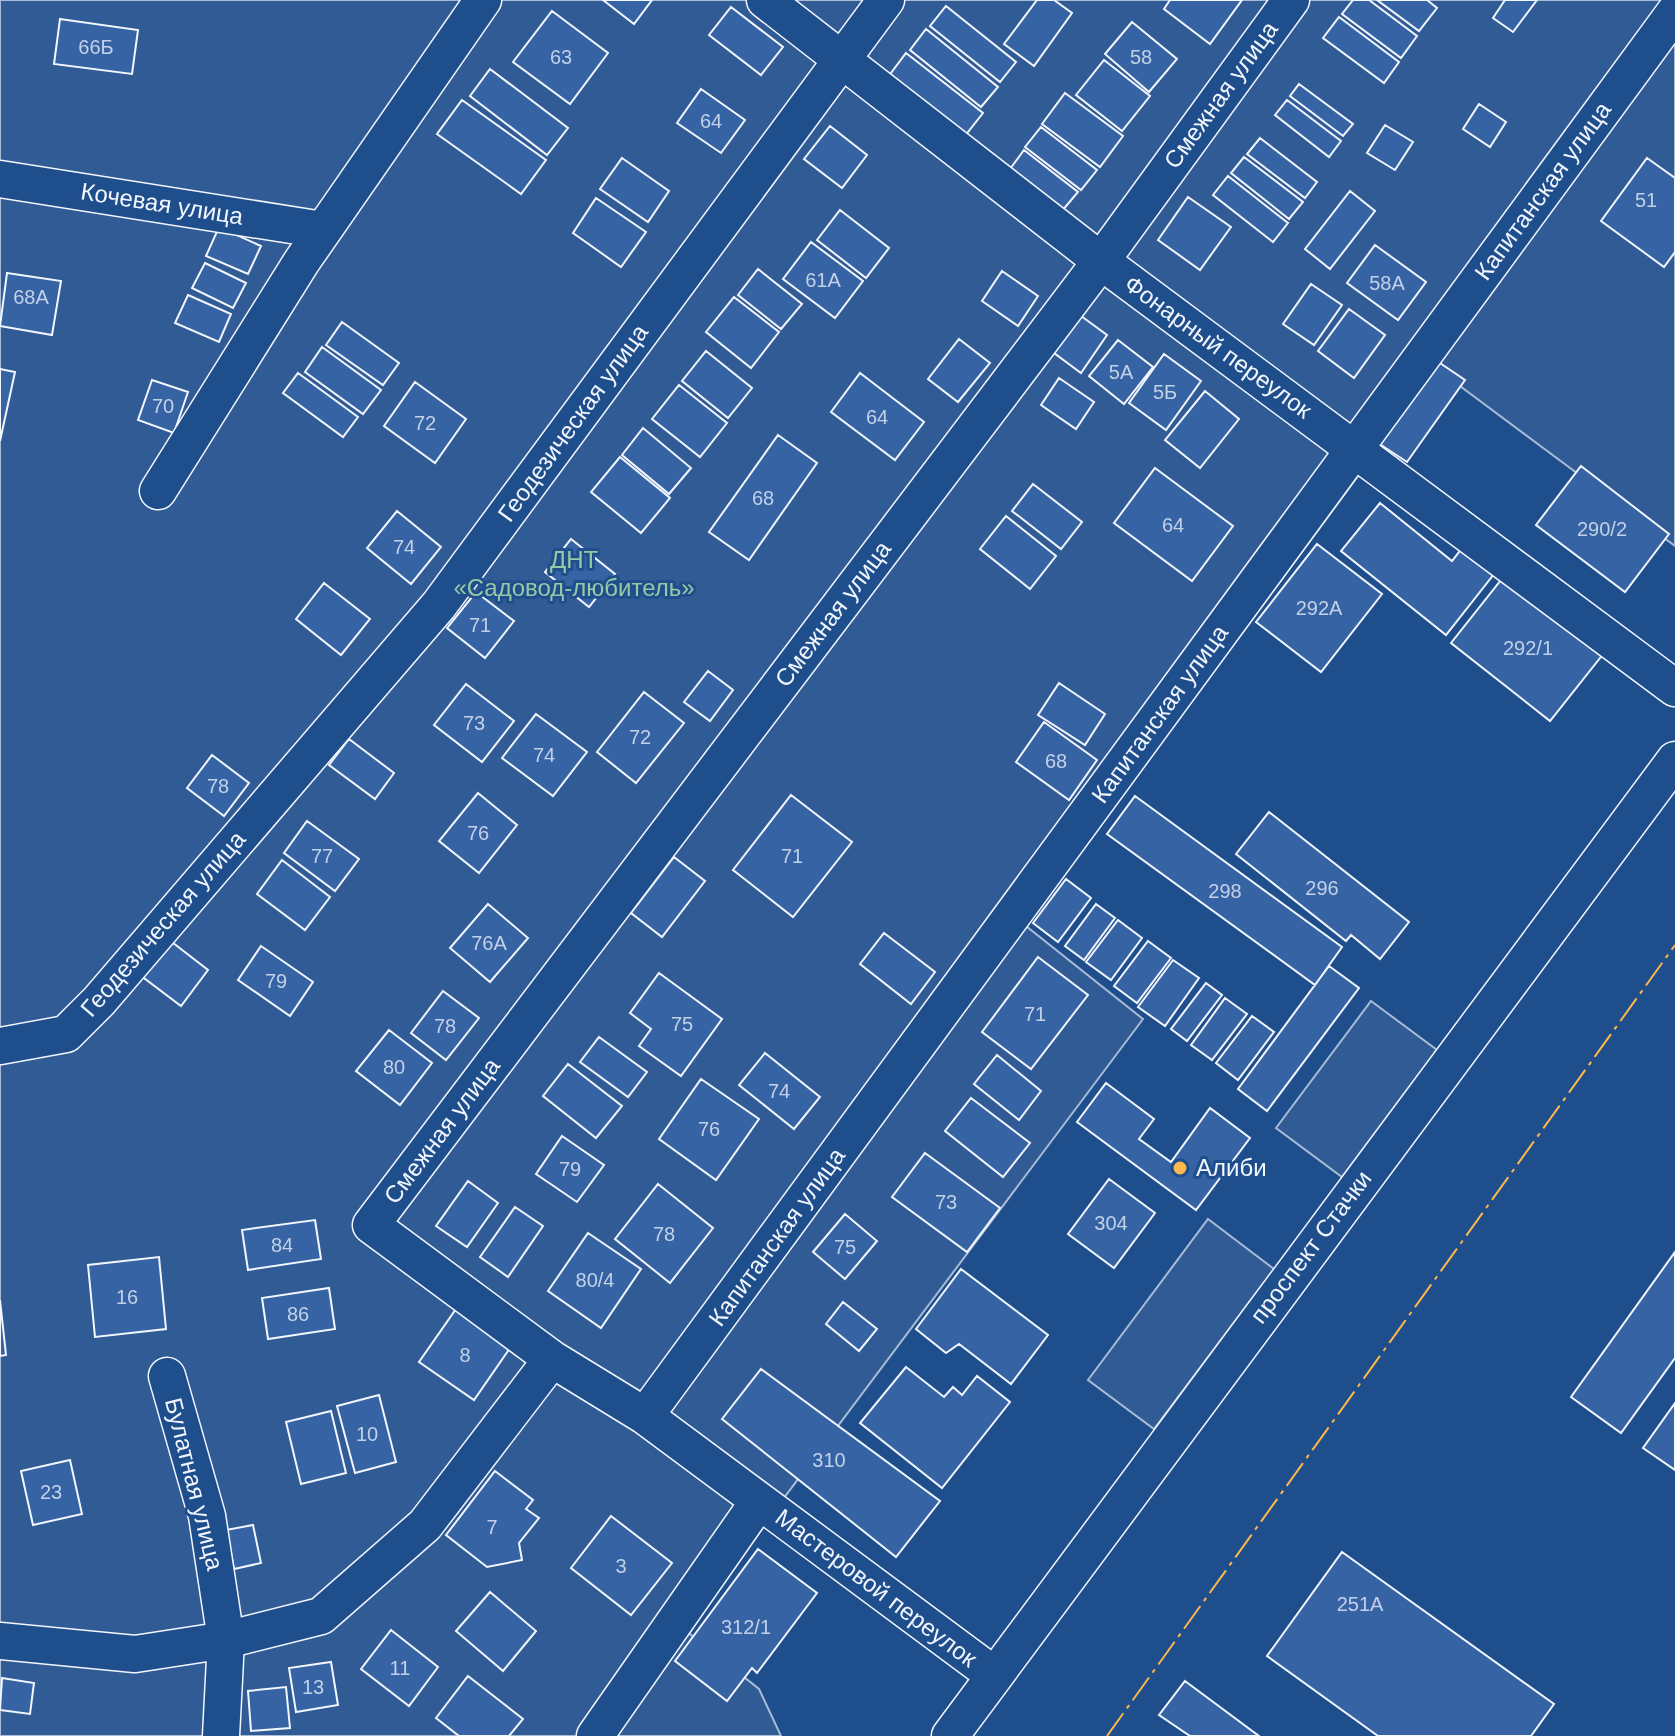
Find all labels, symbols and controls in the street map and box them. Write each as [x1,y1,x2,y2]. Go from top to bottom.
street label: Смежная улица [1158,15,1283,174]
house number: 66Б [78,36,114,58]
house number: 63 [550,46,572,68]
house number: 58 [1130,46,1152,68]
street label: Капитанская улица [1469,96,1617,285]
house number: 64 [700,110,722,132]
street label: Кочевая улица [79,177,246,230]
house number: 51 [1635,189,1657,211]
house number: 61А [805,269,841,291]
street label: Фонарный переулок [1120,270,1317,424]
house number: 58А [1369,272,1405,294]
house number: 68А [13,286,49,308]
street label: Геодезическая улица [492,319,653,526]
house number: 5А [1109,361,1134,383]
house number: 5Б [1153,381,1177,403]
house number: 70 [152,395,174,417]
house number: 64 [866,406,888,428]
house number: 72 [414,412,436,434]
house number: 68 [752,487,774,509]
house number: 64 [1162,514,1184,536]
house number: 290/2 [1577,518,1627,540]
street label: Смежная улица [769,535,896,692]
house number: 74 [393,536,415,558]
park label: ДНТ «Садовод-любитель» [453,546,695,601]
house number: 292А [1296,597,1343,619]
house number: 71 [469,614,491,636]
street label: Капитанская улица [1086,619,1234,808]
house number: 292/1 [1503,637,1553,659]
house number: 73 [463,712,485,734]
house number: 72 [629,726,651,748]
house number: 74 [533,744,555,766]
house number: 68 [1045,750,1067,772]
house number: 78 [207,775,229,797]
house number: 76 [467,822,489,844]
street label: Геодезическая улица [75,825,251,1022]
house number: 77 [311,845,333,867]
house number: 71 [781,845,803,867]
house number: 296 [1305,877,1339,899]
house number: 298 [1208,880,1242,902]
house number: 76А [471,932,507,954]
house number: 79 [265,970,287,992]
house number: 71 [1024,1003,1046,1025]
house number: 75 [671,1013,693,1035]
house number: 78 [434,1015,456,1037]
street label: Смежная улица [378,1052,505,1209]
house number: 80 [383,1056,405,1078]
house number: 74 [768,1080,790,1102]
house number: 76 [698,1118,720,1140]
street label: Капитанская улица [703,1142,851,1331]
place label: Алиби [1196,1154,1267,1181]
house number: 79 [559,1158,581,1180]
marker: Алиби [1171,1159,1189,1177]
street label: проспект Стачки [1245,1165,1377,1328]
house number: 73 [935,1191,957,1213]
house number: 304 [1094,1212,1128,1234]
house number: 78 [653,1223,675,1245]
house number: 84 [271,1234,293,1256]
house number: 75 [834,1236,856,1258]
house number: 80/4 [576,1269,614,1291]
house number: 16 [116,1286,138,1308]
house number: 86 [287,1303,309,1325]
house number: 8 [459,1344,471,1366]
street label: Булатная улица [160,1395,229,1574]
house number: 10 [356,1423,378,1445]
house number: 310 [812,1449,846,1471]
house number: 23 [40,1481,62,1503]
street label: Мастеровой переулок [770,1503,983,1672]
house number: 7 [486,1516,498,1538]
house number: 3 [615,1555,627,1577]
house number: 251А [1337,1593,1384,1615]
house number: 312/1 [721,1616,771,1638]
house number: 11 [390,1657,410,1679]
house number: 13 [302,1676,324,1698]

